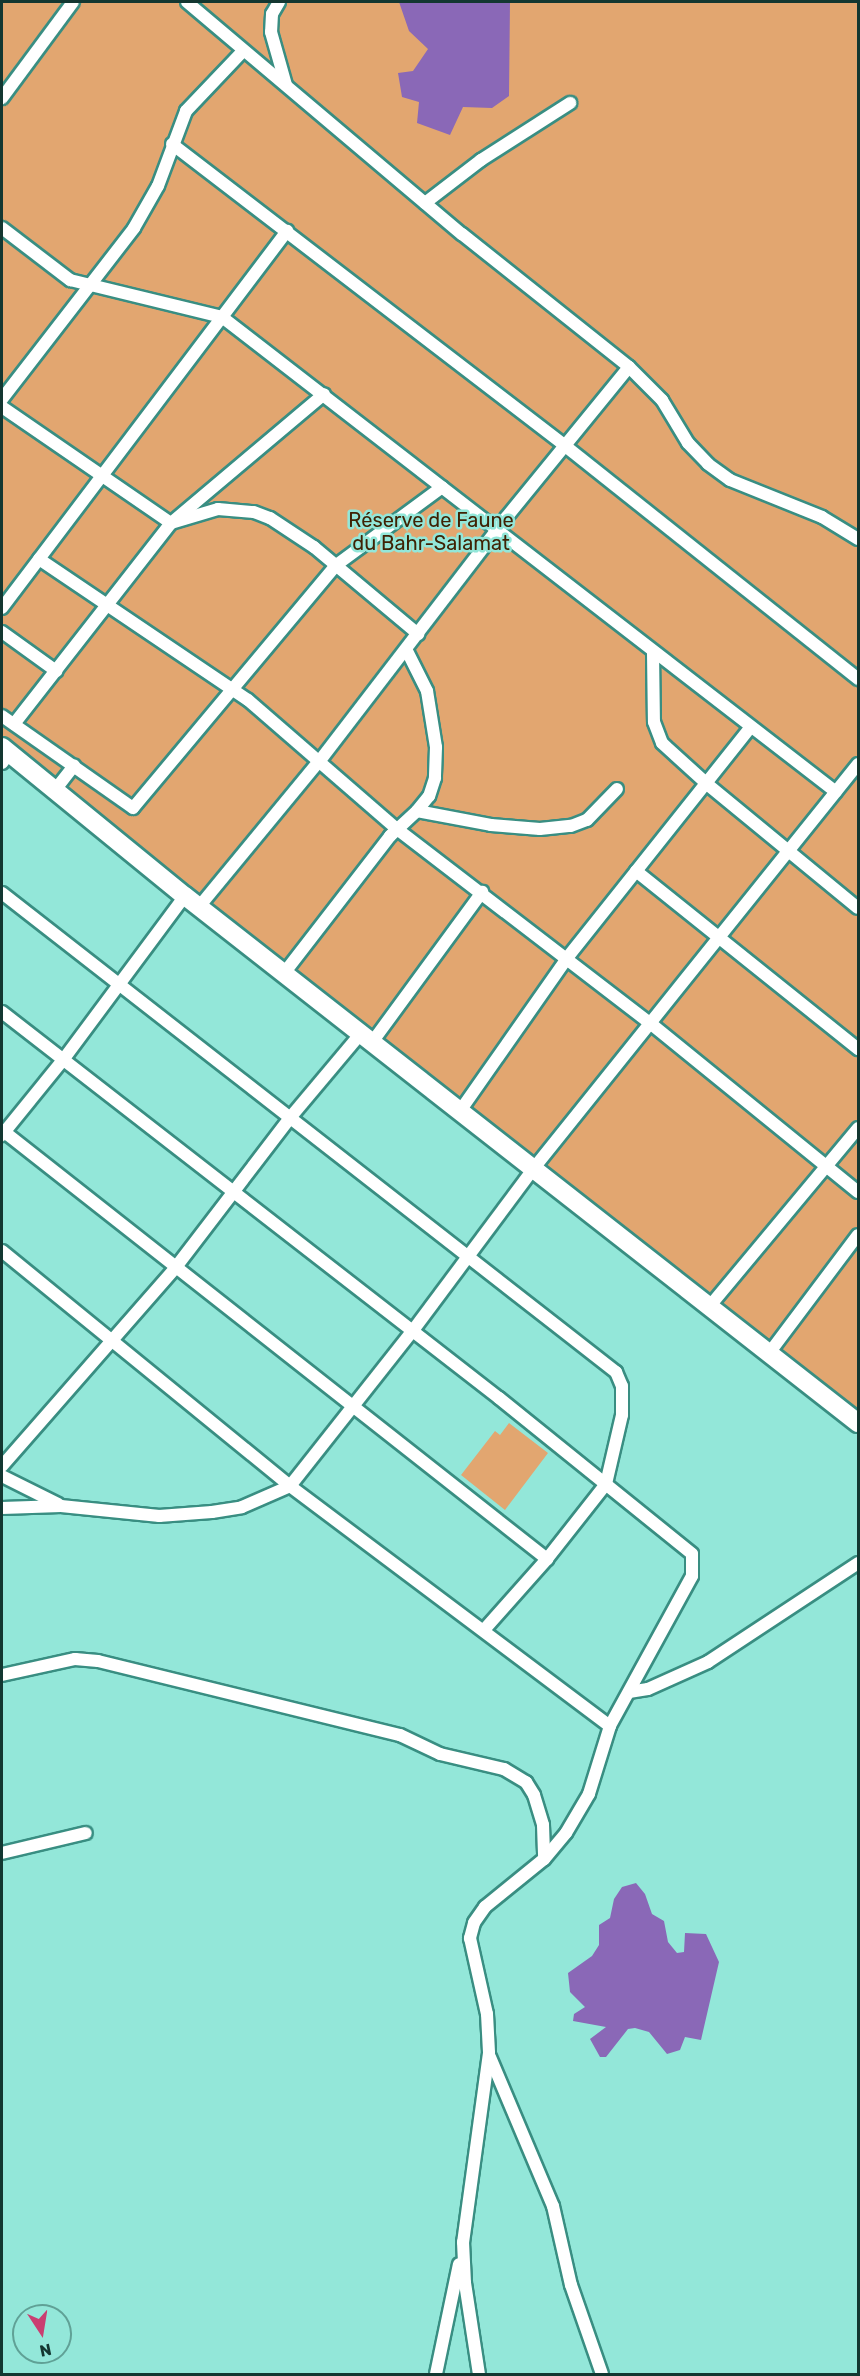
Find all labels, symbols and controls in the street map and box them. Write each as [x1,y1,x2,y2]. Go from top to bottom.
park label: Réserve de Faune du Bahr-Salamat [348,508,514,555]
north arrow [12,2304,72,2364]
text: N [38,2340,53,2361]

